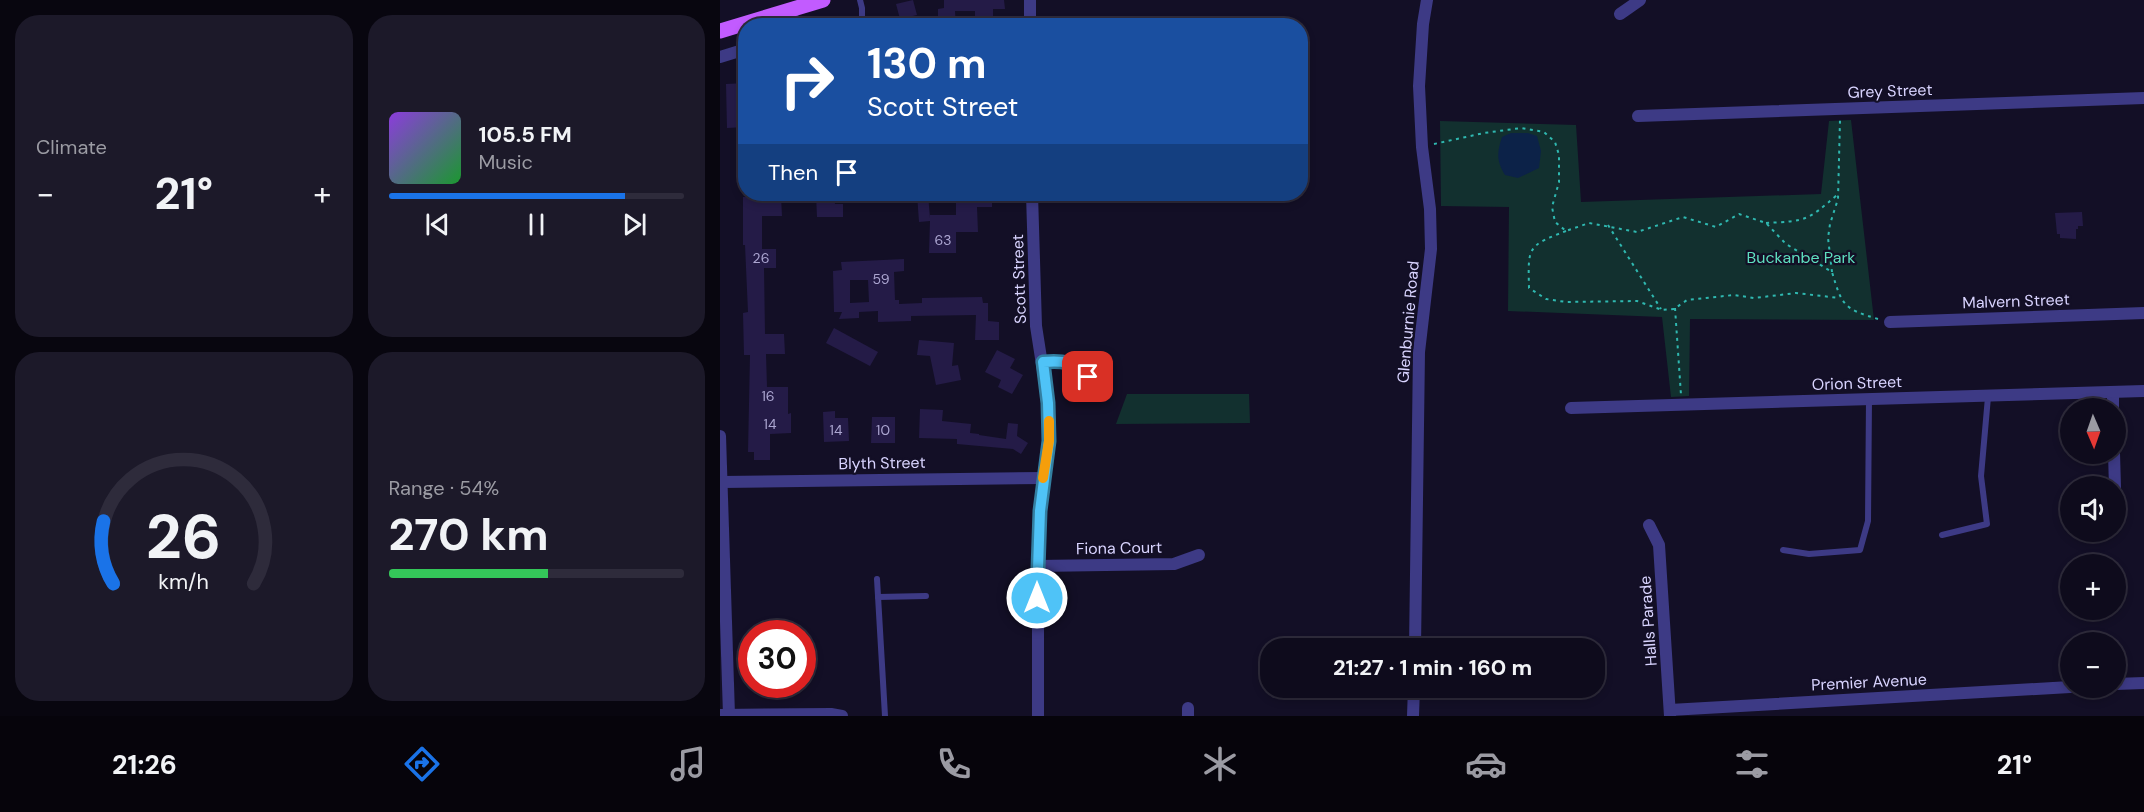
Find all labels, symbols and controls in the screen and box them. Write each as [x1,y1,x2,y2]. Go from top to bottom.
text: 130 m [867,36,987,91]
icon: right [768,42,846,120]
street label: Grey Street [1847,79,1933,103]
text: Scott Street [867,89,1018,124]
text: 105.5 FM [479,120,572,149]
text: Climate [36,134,107,160]
text: Music [479,149,533,175]
icon: arrive [830,156,863,189]
text: Then [768,158,818,187]
text: 21° [154,164,213,223]
text: − [36,172,54,215]
text: + [313,172,332,215]
icon: previous [421,208,454,241]
icon: pause [520,208,553,241]
icon: next [618,208,651,241]
house number: 63 [934,231,952,249]
street label: Scott Street [1007,234,1031,324]
park label: Buckanbe Park [1747,247,1855,268]
house number: 26 [753,249,769,267]
street label: Glenburnie Road [1392,260,1424,384]
house number: 59 [873,270,890,288]
street label: Malvern Street [1962,289,2070,313]
pin [1062,351,1113,402]
icon: arrive [1071,360,1104,393]
street label: Orion Street [1811,371,1903,395]
house number: 16 [761,387,775,405]
north arrow [2060,398,2126,464]
map controls [2060,398,2126,698]
house number: 14 [764,415,777,433]
house number: 14 [830,421,843,439]
house number: 10 [876,421,890,439]
street label: Blyth Street [838,452,926,474]
text: Range · 54% [389,475,499,501]
button: sound [2060,476,2126,542]
text: 26 [146,496,222,577]
text: 270 km [389,505,549,564]
street label: Fiona Court [1076,537,1162,559]
button: + [2060,554,2126,620]
position arrow [1005,566,1069,630]
text: km/h [158,568,209,596]
street label: Halls Parade [1634,575,1662,667]
speed limit sign: 30 [738,620,816,698]
button: − [2060,632,2126,698]
text: 21:27 · 1 min · 160 m [1333,653,1532,682]
street label: Premier Avenue [1811,668,1927,696]
icon: directions [401,743,443,785]
icon: music [667,743,709,785]
icon: phone [933,743,975,785]
icon: climate [1199,743,1241,785]
icon: car [1465,743,1507,785]
icon: filters [1731,743,1773,785]
text: 21:26 [112,747,177,782]
text: 21° [1997,747,2032,782]

